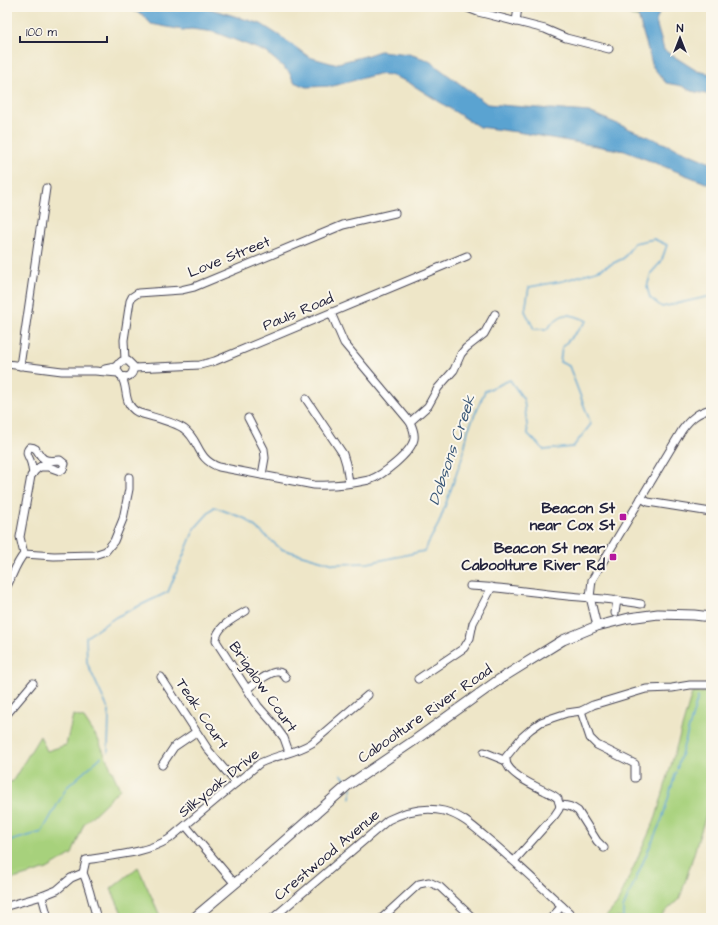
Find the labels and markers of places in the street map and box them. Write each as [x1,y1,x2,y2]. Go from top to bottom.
place label: Beacon St near Cox St [530,498,616,536]
marker: Beacon St near Cox St [618,512,628,522]
place label: Beacon St near Caboolture River Rd [461,538,606,576]
marker: Beacon St near Caboolture River Rd [608,552,618,562]

